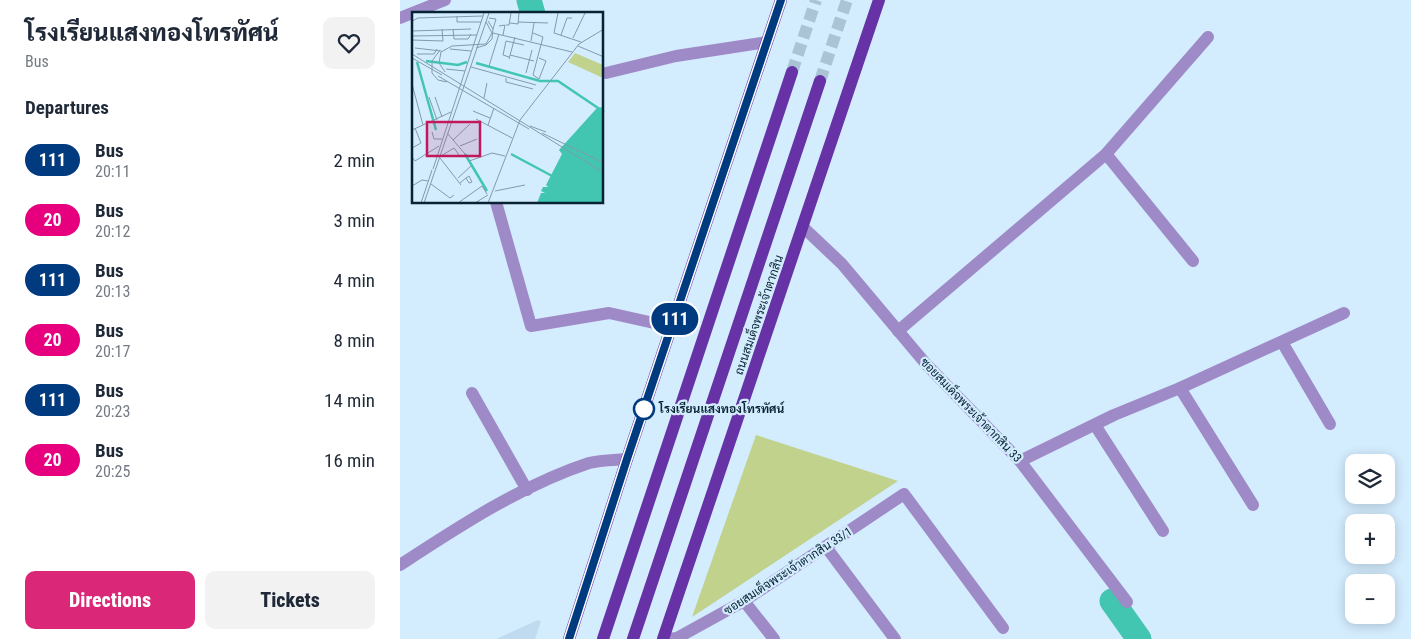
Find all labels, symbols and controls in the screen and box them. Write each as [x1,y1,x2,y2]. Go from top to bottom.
inset map [412,12,604,204]
button: heart [323,17,375,69]
text: โรงเรียนแสงทองโทรทัศน์ [25,19,279,47]
text: Bus [25,52,49,71]
text: Departures [25,96,109,119]
text: Bus [95,139,124,162]
text: 111 [39,149,66,170]
text: 2 min [333,149,375,172]
text: 20:11 [95,162,130,181]
text: Bus [95,199,124,222]
text: 20 [43,209,62,230]
text: 3 min [333,209,375,232]
text: 20:12 [95,222,130,241]
street label: ถนนสมเด็จพระเจ้าตากสิน [730,252,786,377]
text: Bus [95,259,124,282]
text: 111 [39,269,66,290]
text: 4 min [333,269,375,292]
text: 20:13 [95,282,130,301]
line badge: 111 [646,303,704,335]
text: 111 [661,308,689,329]
text: Bus [95,319,124,342]
text: 20 [43,329,62,350]
text: 8 min [333,329,375,352]
text: 20:17 [95,342,130,361]
street label: ซอยสมเด็จพระเจ้าตากสิน 33 [918,354,1026,465]
text: Bus [95,379,124,402]
text: 111 [39,389,66,410]
text: 14 min [324,389,375,412]
marker: โรงเรียนแสงทองโทรทัศน์ [633,398,655,420]
place label: โรงเรียนแสงทองโทรทัศน์ [658,401,785,416]
text: 20:23 [95,402,130,421]
text: Bus [95,439,124,462]
text: 20 [43,449,62,470]
text: 16 min [324,449,375,472]
map controls [1345,454,1395,624]
button: layers [1345,454,1395,504]
text: 20:25 [95,462,130,481]
button: + [1345,514,1395,564]
street label: ซอยสมเด็จพระเจ้าตากสิน 33/1 [720,523,855,618]
button: Directions [25,571,195,629]
button: Tickets [205,571,375,629]
button: − [1345,574,1395,624]

